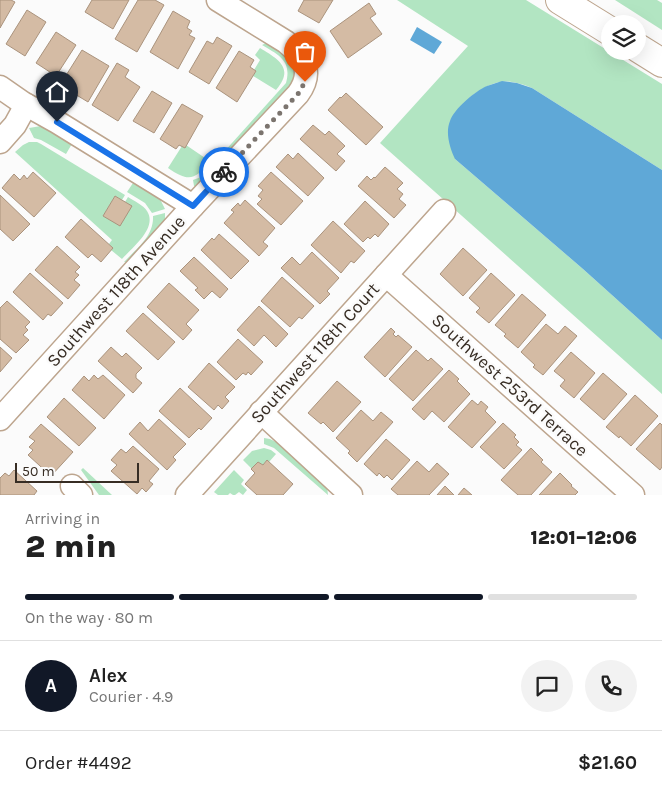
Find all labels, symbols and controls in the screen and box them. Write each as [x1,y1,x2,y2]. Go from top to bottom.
map controls [601,15,646,60]
button: layers [601,15,646,60]
pin [284,31,326,82]
icon: bag [291,38,319,66]
pin [36,71,78,122]
icon: home [43,78,71,106]
courier [199,147,249,197]
icon: bike [210,158,238,186]
street label: Southwest 118th Avenue [42,211,190,371]
street label: Southwest 118th Court [246,278,384,428]
street label: Southwest 253rd Terrace [427,309,593,461]
scale bar [15,460,139,483]
text: 50 m [22,463,55,480]
text: Arriving in [25,509,100,528]
text: 12:01–12:06 [530,527,637,549]
text: 2 min [25,528,117,565]
text: On the way · 80 m [25,608,153,627]
button: chat [521,660,573,712]
button: phone [585,660,637,712]
text: Alex [89,665,127,687]
text: A [45,675,57,697]
text: Courier · 4.9 [89,687,173,706]
text: Order #4492 [25,752,132,774]
text: $21.60 [578,752,637,774]

